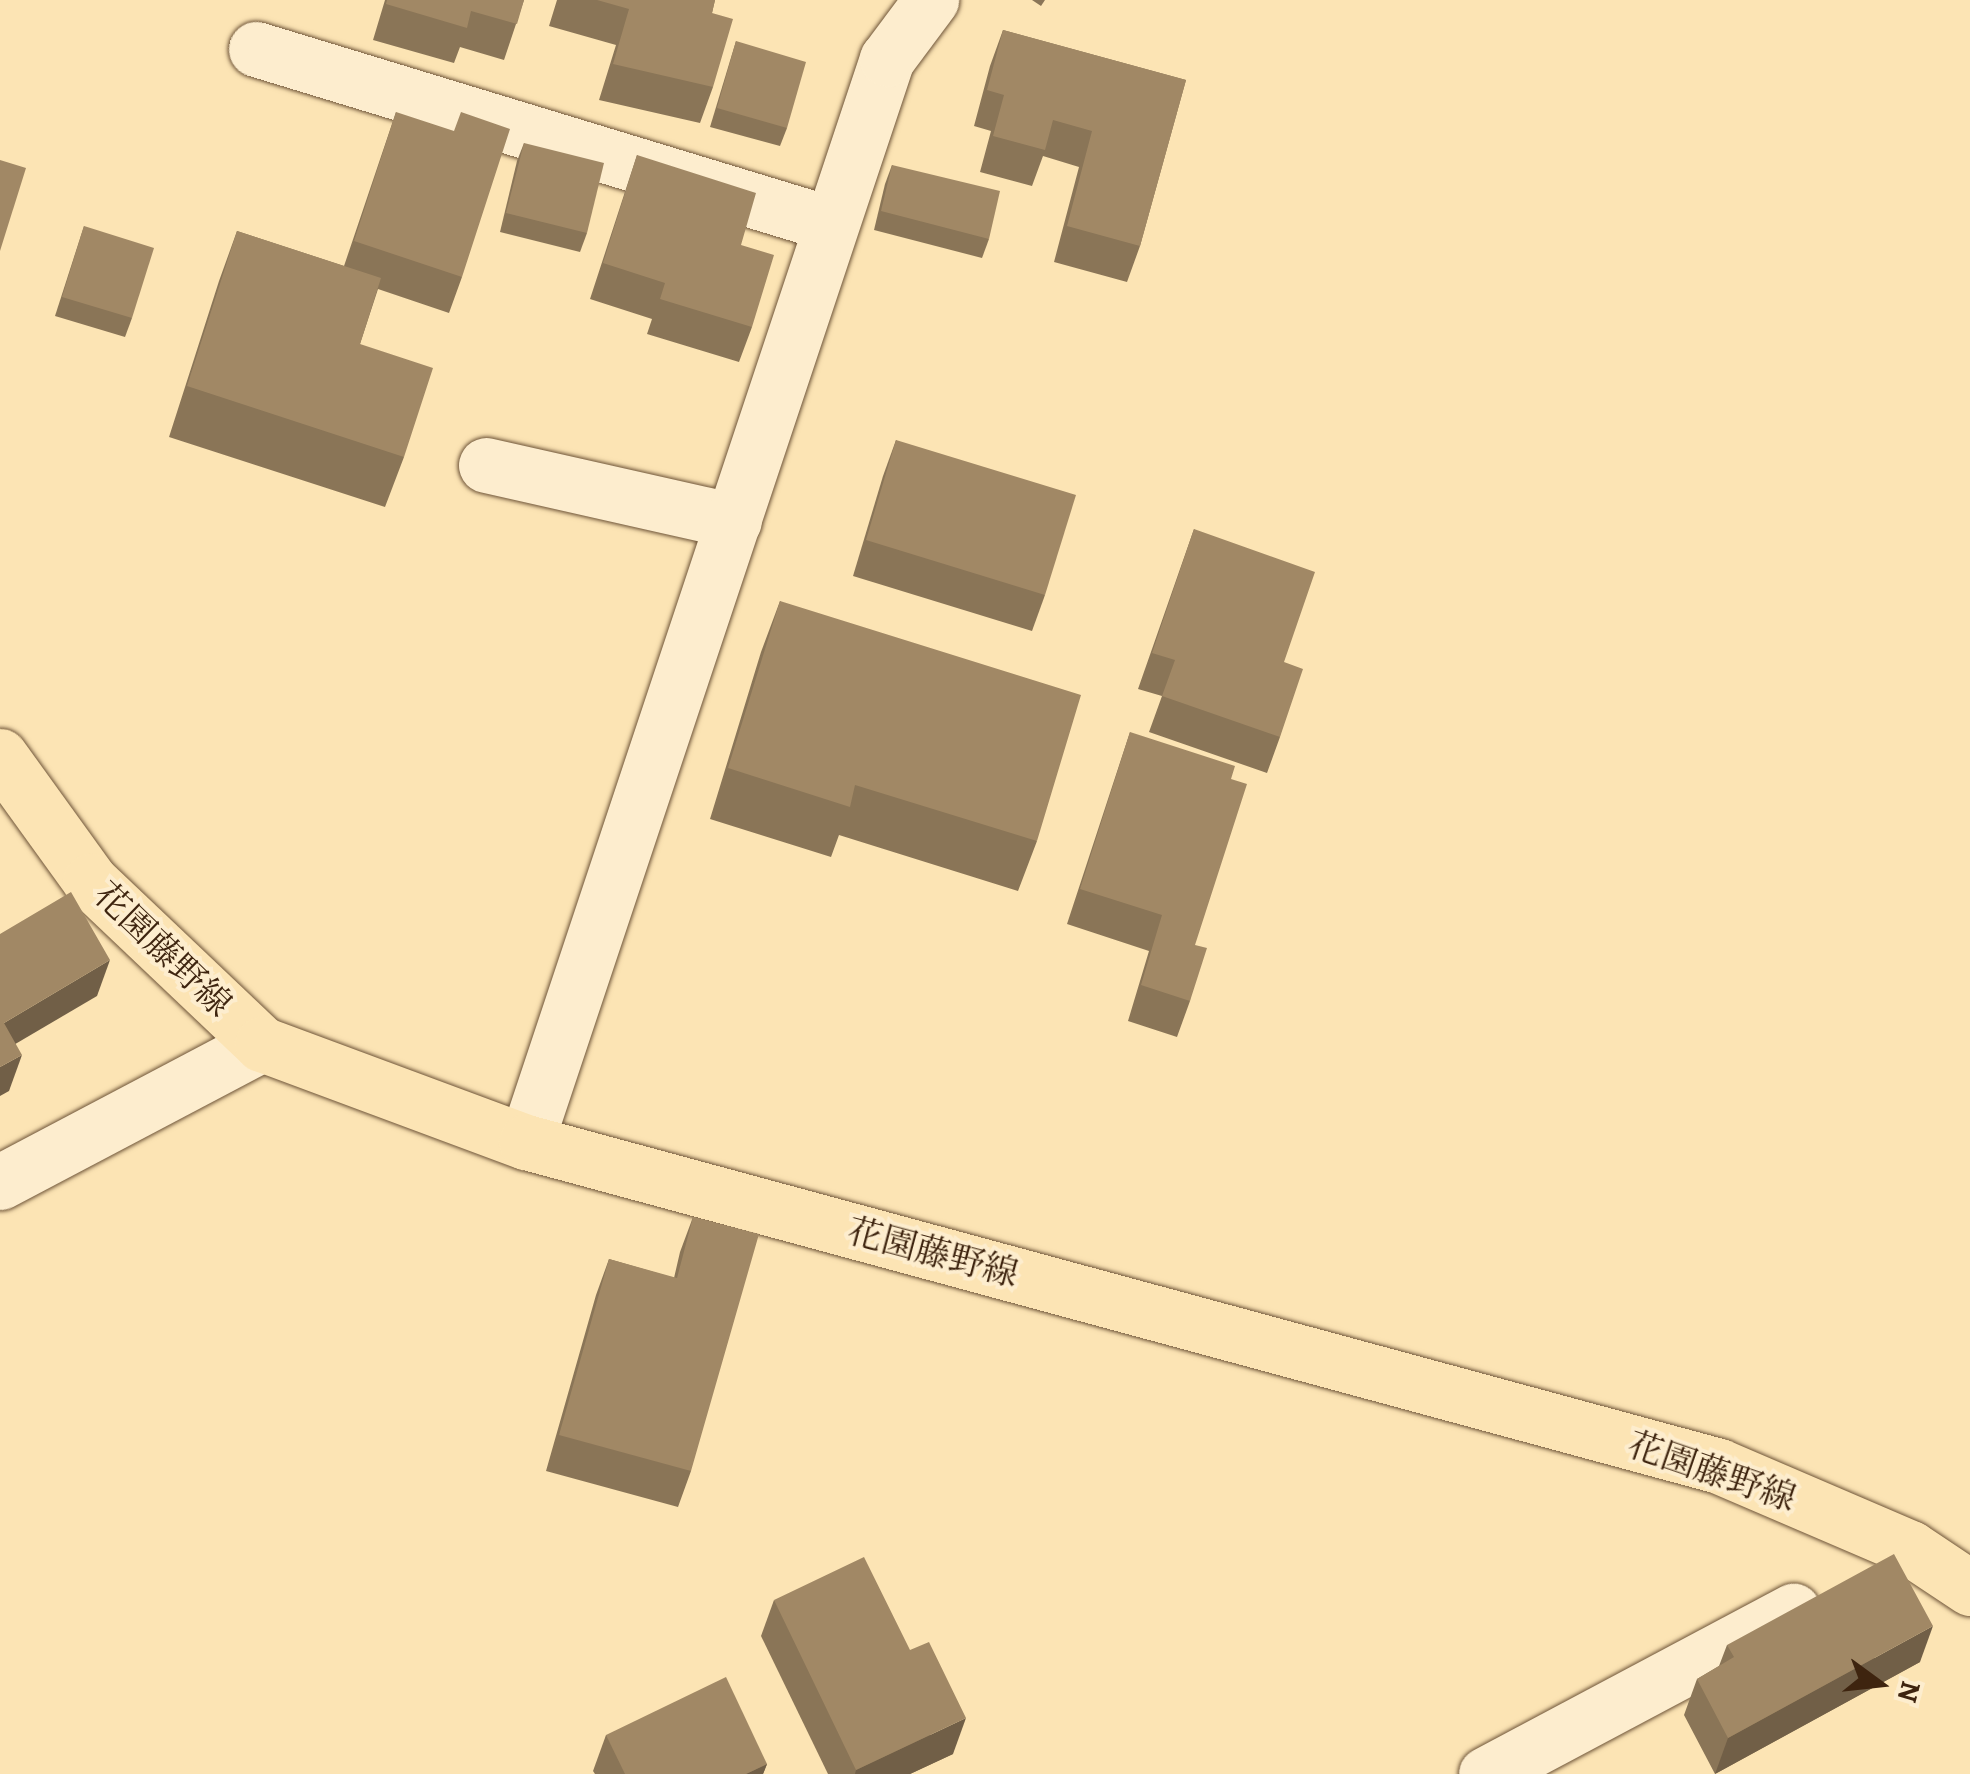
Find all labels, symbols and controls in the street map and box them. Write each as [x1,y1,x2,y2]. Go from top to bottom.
street label: 花園藤野線 [85,873,241,1025]
street label: 花園藤野線 [843,1209,1023,1295]
street label: 花園藤野線 [1622,1423,1802,1519]
north arrow [1830,1634,1930,1734]
text: N [1888,1677,1930,1707]

